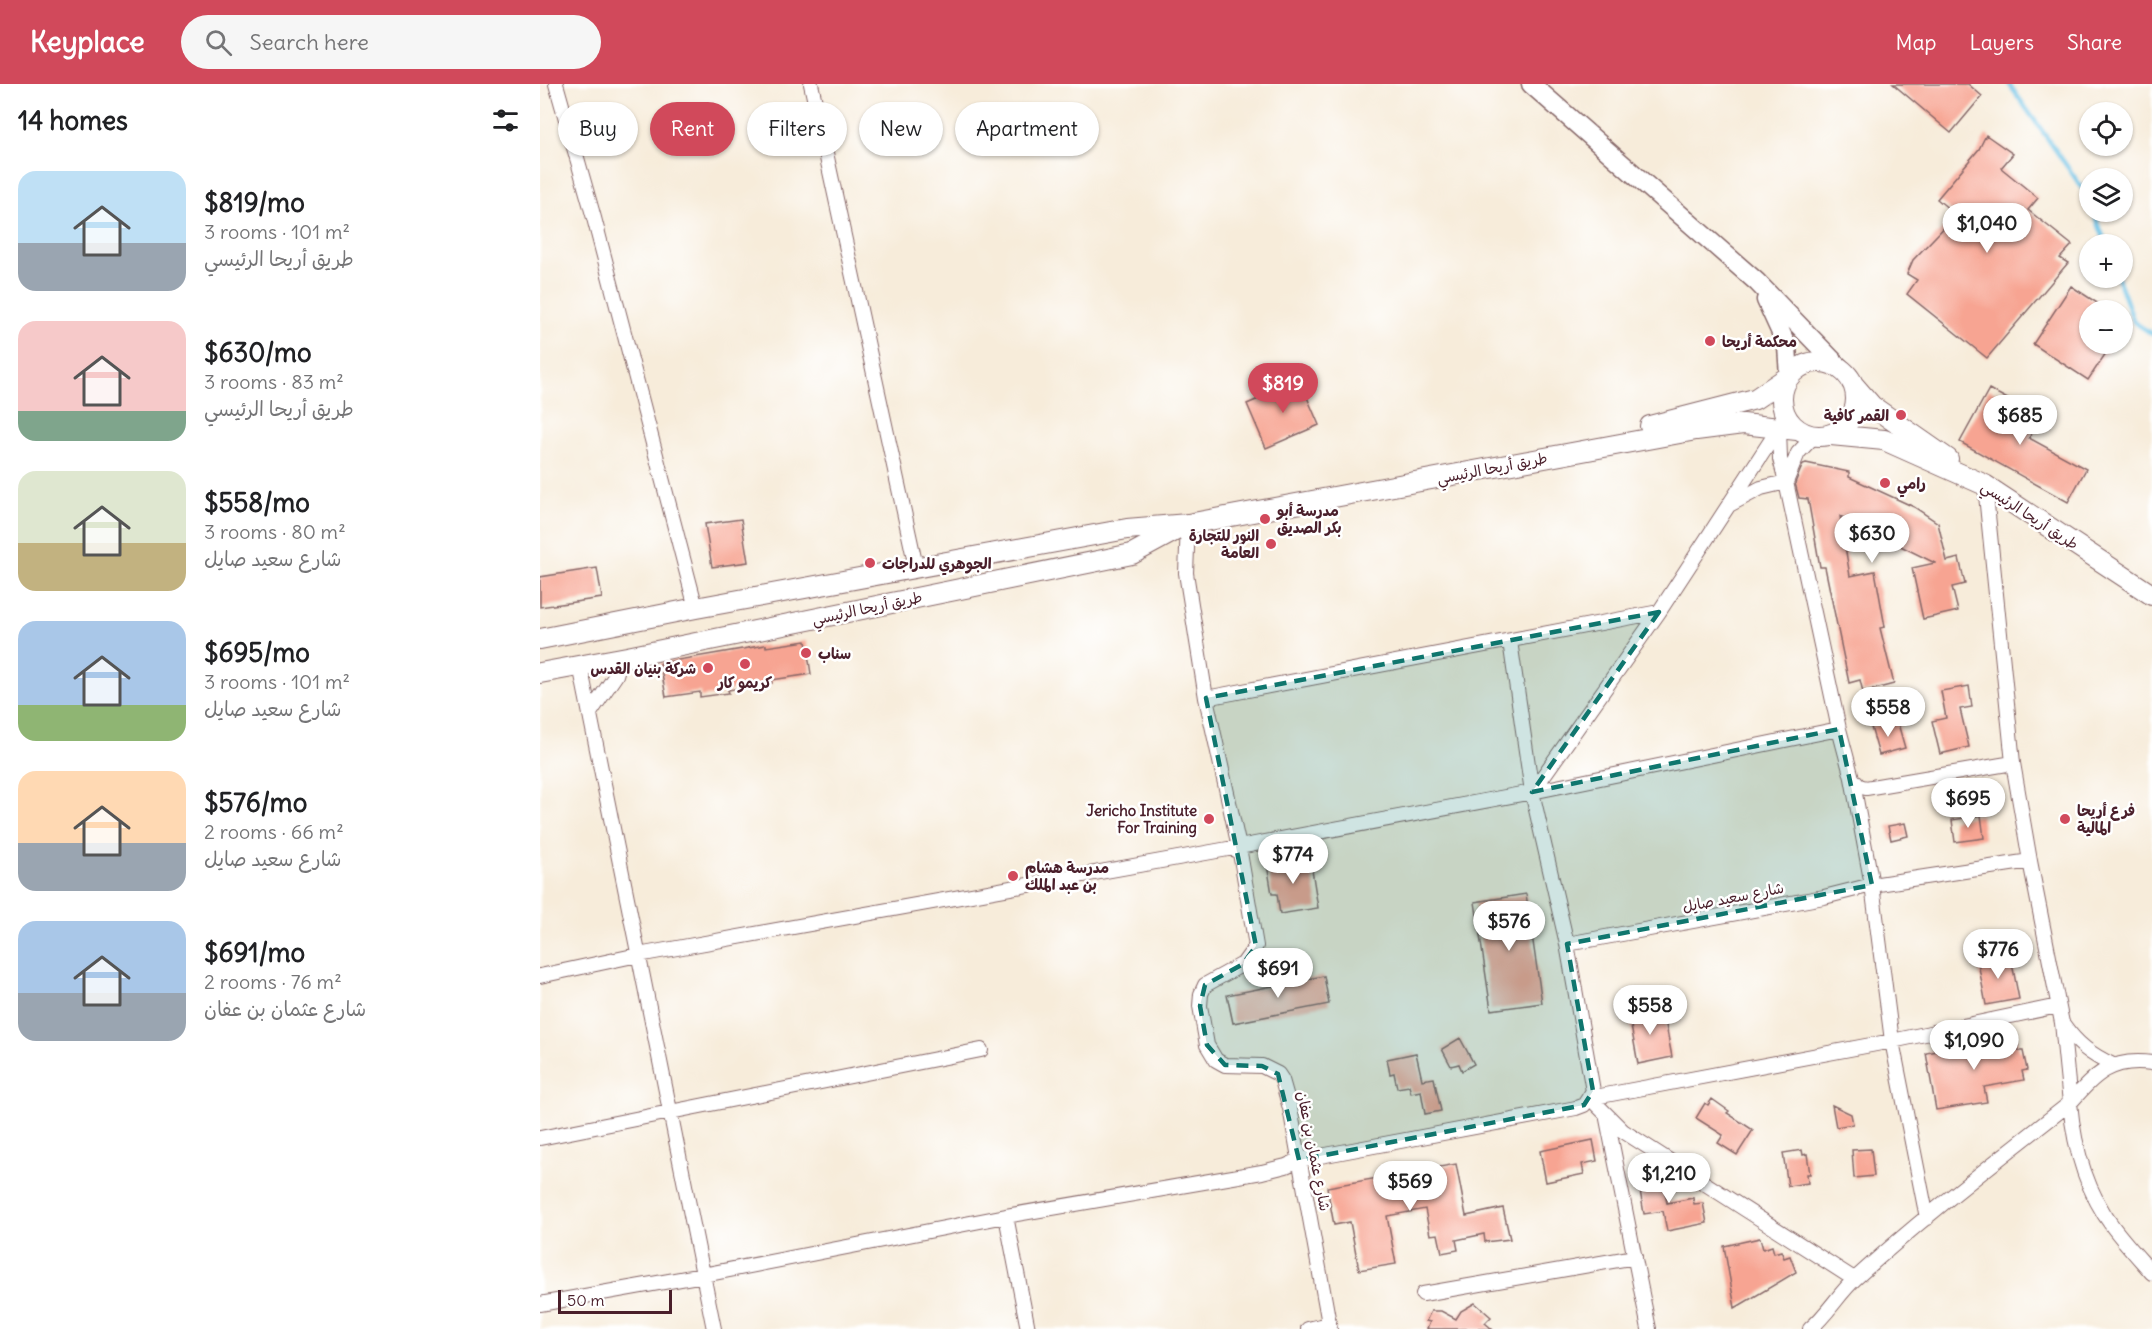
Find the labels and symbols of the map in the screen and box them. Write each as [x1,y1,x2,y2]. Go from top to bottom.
pin: $1,040 [1938,203,2036,254]
place label: محكمة أريحا [1722,332,1797,351]
marker: محكمة أريحا [1703,334,1717,348]
pin: $819 [1247,363,1319,414]
pin: $685 [1984,395,2056,446]
place label: القمر كافية [1824,406,1889,425]
marker: القمر كافية [1894,408,1908,422]
street label: طريق أريحا الرئيسي [1435,448,1550,492]
place label: رامي [1897,474,1926,498]
marker: رامي [1878,476,1892,490]
street label: طريق أريحا الرئيسي [1976,476,2082,557]
place label: مدرسة أبو بكر الصديق [1276,501,1342,537]
marker: مدرسة أبو بكر الصديق [1258,512,1272,526]
pin: $630 [1836,513,1908,564]
place label: النور للتجارة العامة [1189,526,1259,562]
marker: النور للتجارة العامة [1264,537,1278,551]
place label: الجوهري للدراجات [882,554,992,576]
marker: الجوهري للدراجات [863,556,877,570]
street label: طريق أريحا الرئيسي [810,587,925,633]
place label: سناب [818,644,851,663]
marker: سناب [799,646,813,660]
marker: كريمو كار [738,657,752,671]
place label: شركة بنيان القدس [590,659,696,678]
marker: شركة بنيان القدس [701,661,715,675]
place label: كريمو كار [716,673,772,693]
pin: $558 [1852,687,1924,738]
pin: $695 [1932,778,2004,829]
place label: Jericho Institute For Training [1086,801,1197,838]
place label: فرع أريحا المالية [2077,801,2135,837]
marker: Jericho Institute For Training [1202,812,1216,826]
marker: فرع أريحا المالية [2058,812,2072,826]
pin: $774 [1257,834,1329,885]
place label: مدرسة هشام بن عبد الملك [1025,858,1109,894]
marker: مدرسة هشام بن عبد الملك [1006,869,1020,883]
street label: شارع سعيد صايل [1681,878,1786,917]
pin: $576 [1473,901,1545,952]
pin: $776 [1962,929,2034,980]
pin: $691 [1242,948,1314,999]
pin: $558 [1614,985,1686,1036]
pin: $1,090 [1925,1020,2023,1071]
street label: شارع عثمان بن عفان [1292,1089,1335,1213]
pin: $1,210 [1620,1153,1718,1204]
pin: $569 [1374,1161,1446,1212]
scale bar [558,1287,672,1314]

